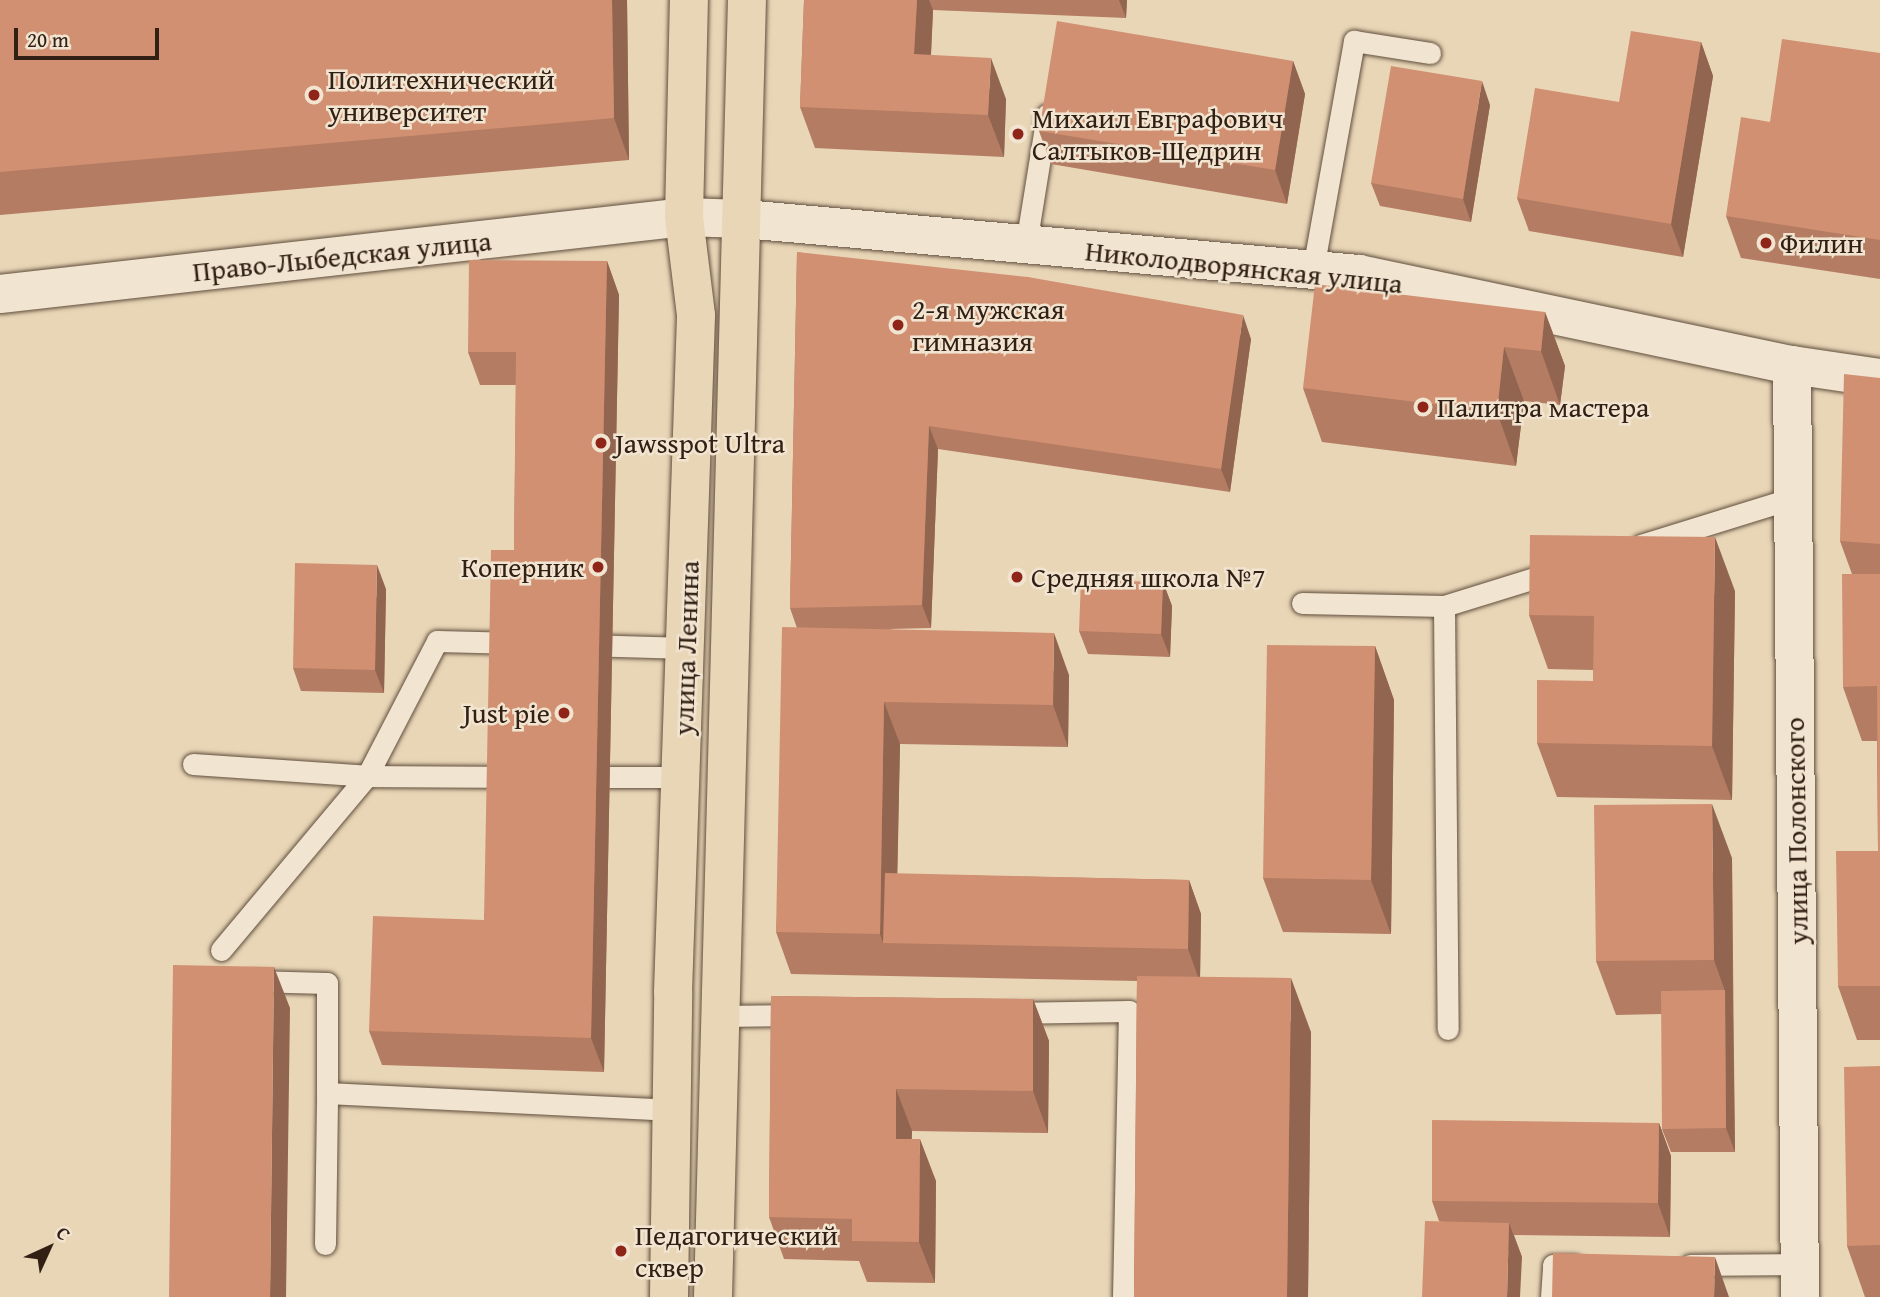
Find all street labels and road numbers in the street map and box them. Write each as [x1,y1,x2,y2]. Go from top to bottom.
street label: Право-Лыбедская улица [191,224,493,288]
street label: Николодворянская улица [1084,234,1404,300]
street label: улица Ленина [666,560,706,736]
street label: улица Полонского [1777,717,1815,945]

